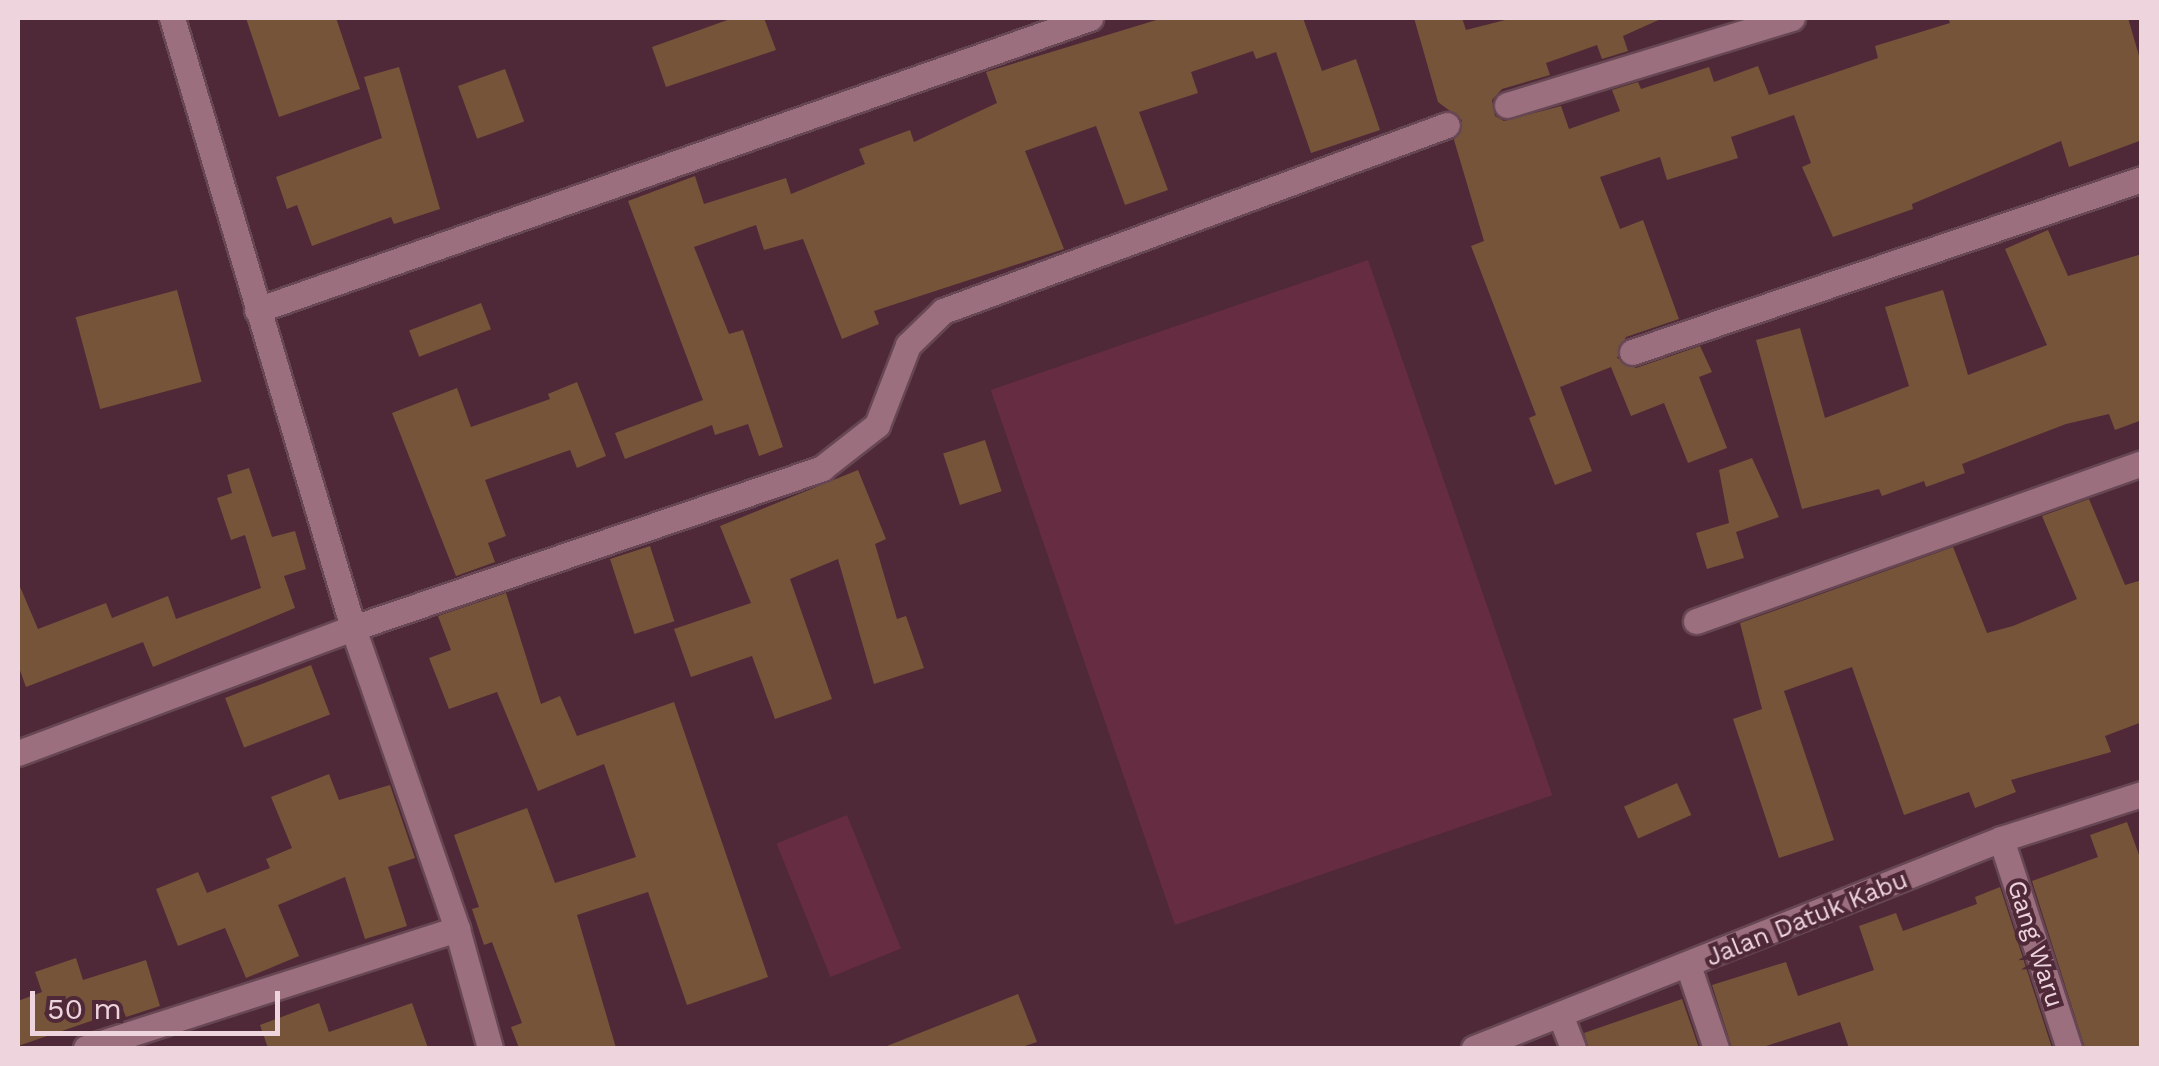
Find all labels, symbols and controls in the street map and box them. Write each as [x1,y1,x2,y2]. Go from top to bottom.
street label: Jalan Datuk Kabu [1702,865,1912,973]
street label: Gang Waru [2000,876,2070,1012]
scale bar [35,971,285,1033]
text: 50 m [47,991,122,1026]

